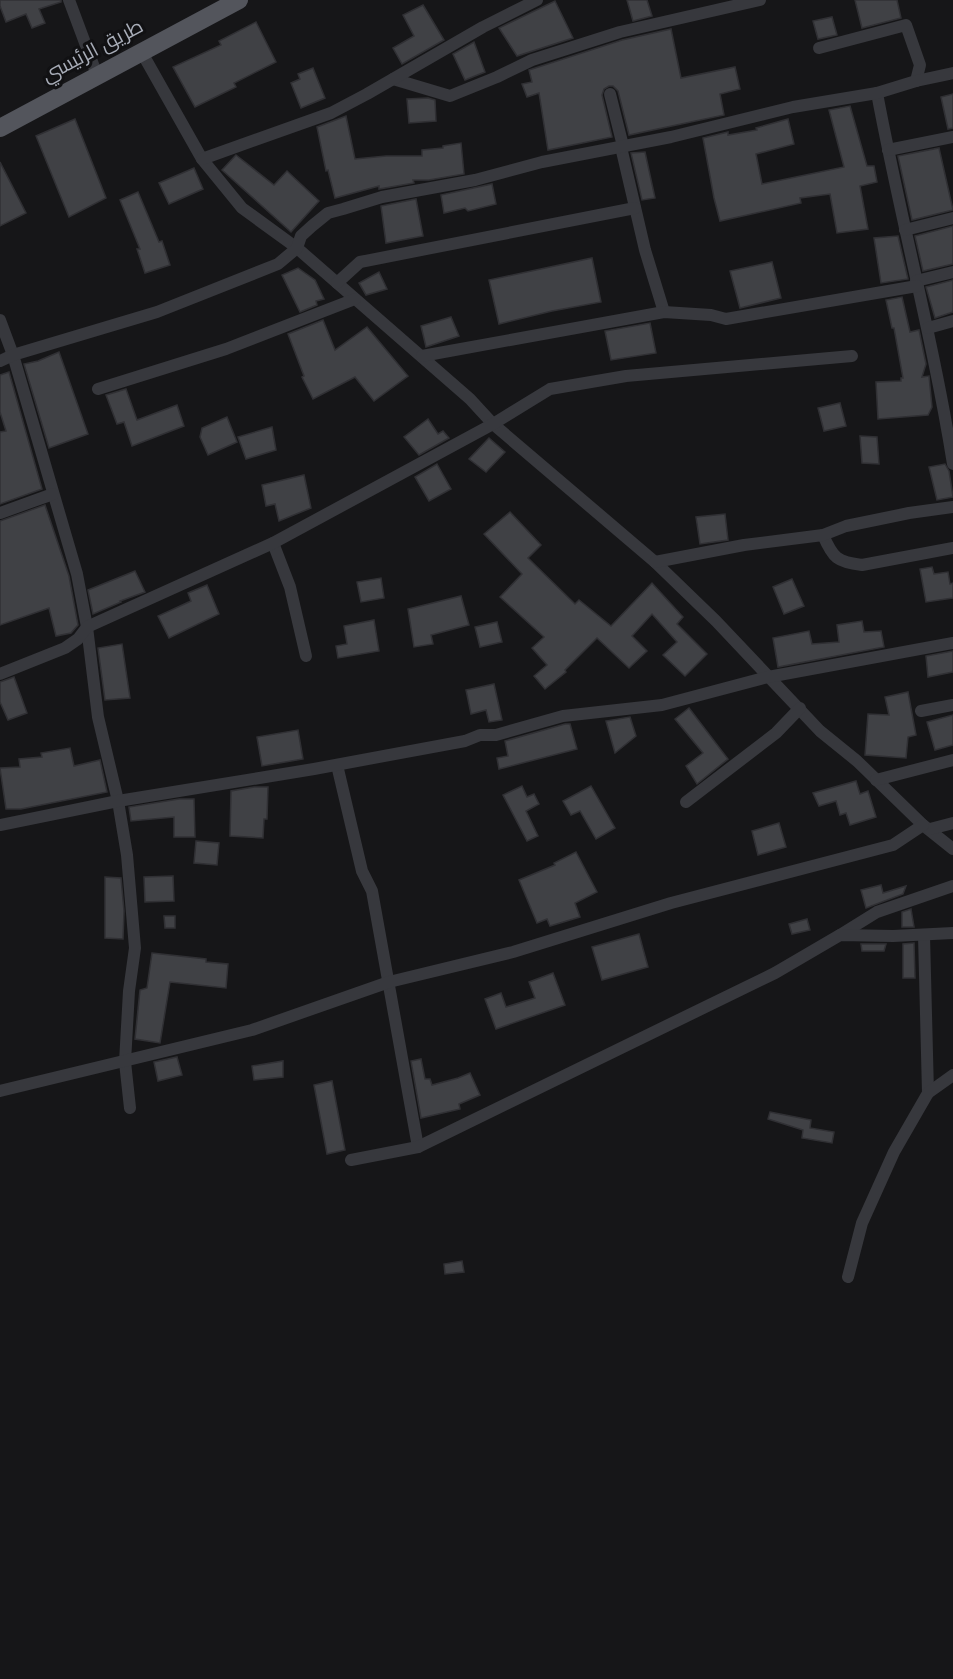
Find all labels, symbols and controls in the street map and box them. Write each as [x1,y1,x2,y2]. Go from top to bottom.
street label: طريق الرئيسي [38,14,148,90]

